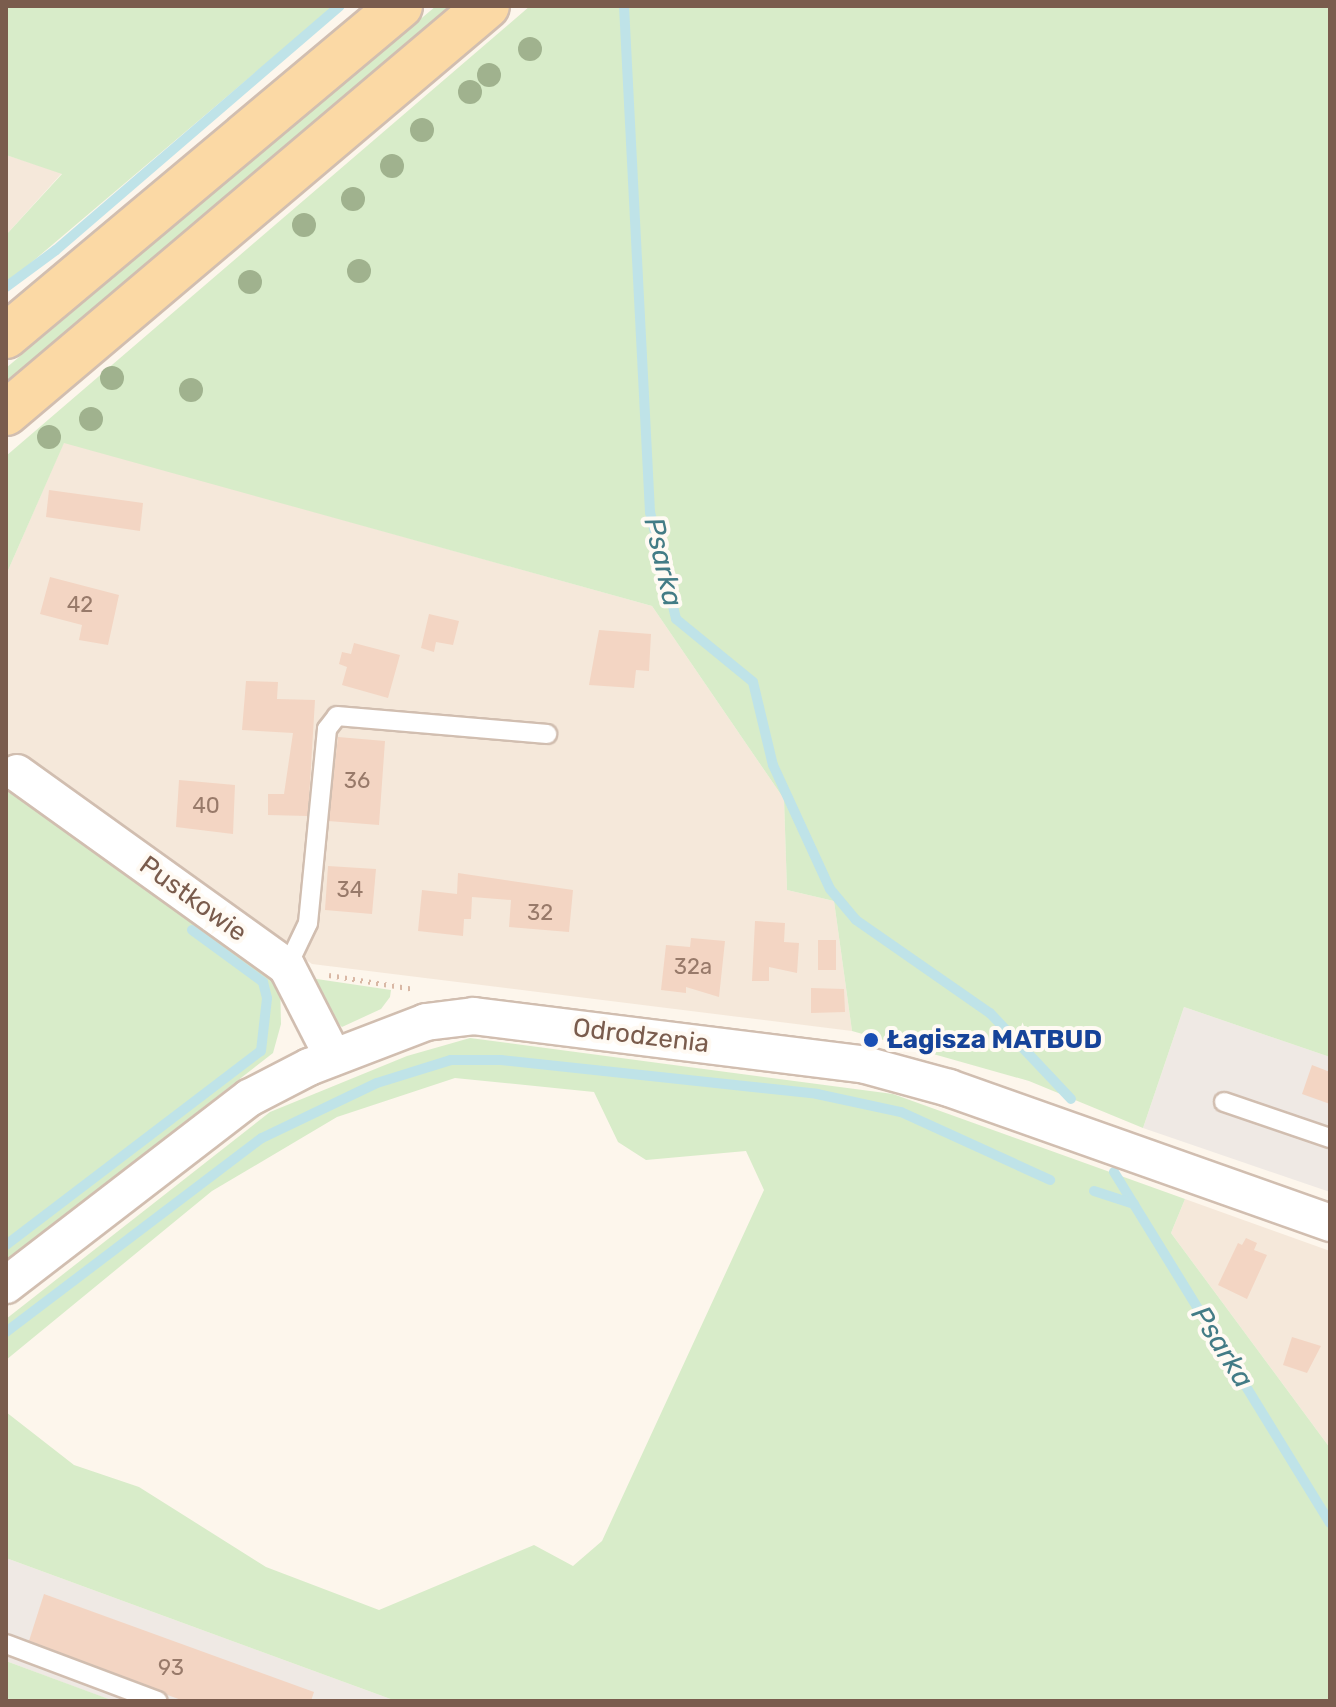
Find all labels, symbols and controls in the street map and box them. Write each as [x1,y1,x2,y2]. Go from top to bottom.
water label: Psarka [636,514,690,610]
house number: 42 [67,592,93,618]
house number: 36 [344,768,370,794]
house number: 40 [192,793,220,819]
street label: Pustkowie [133,850,253,948]
house number: 34 [337,877,363,903]
house number: 32 [527,900,553,926]
house number: 32a [674,954,712,980]
street label: Odrodzenia [571,1012,711,1060]
place label: Łagisza MATBUD [887,1024,1102,1056]
marker: Łagisza MATBUD [862,1031,880,1049]
water label: Psarka [1184,1300,1260,1394]
house number: 93 [158,1655,184,1681]

